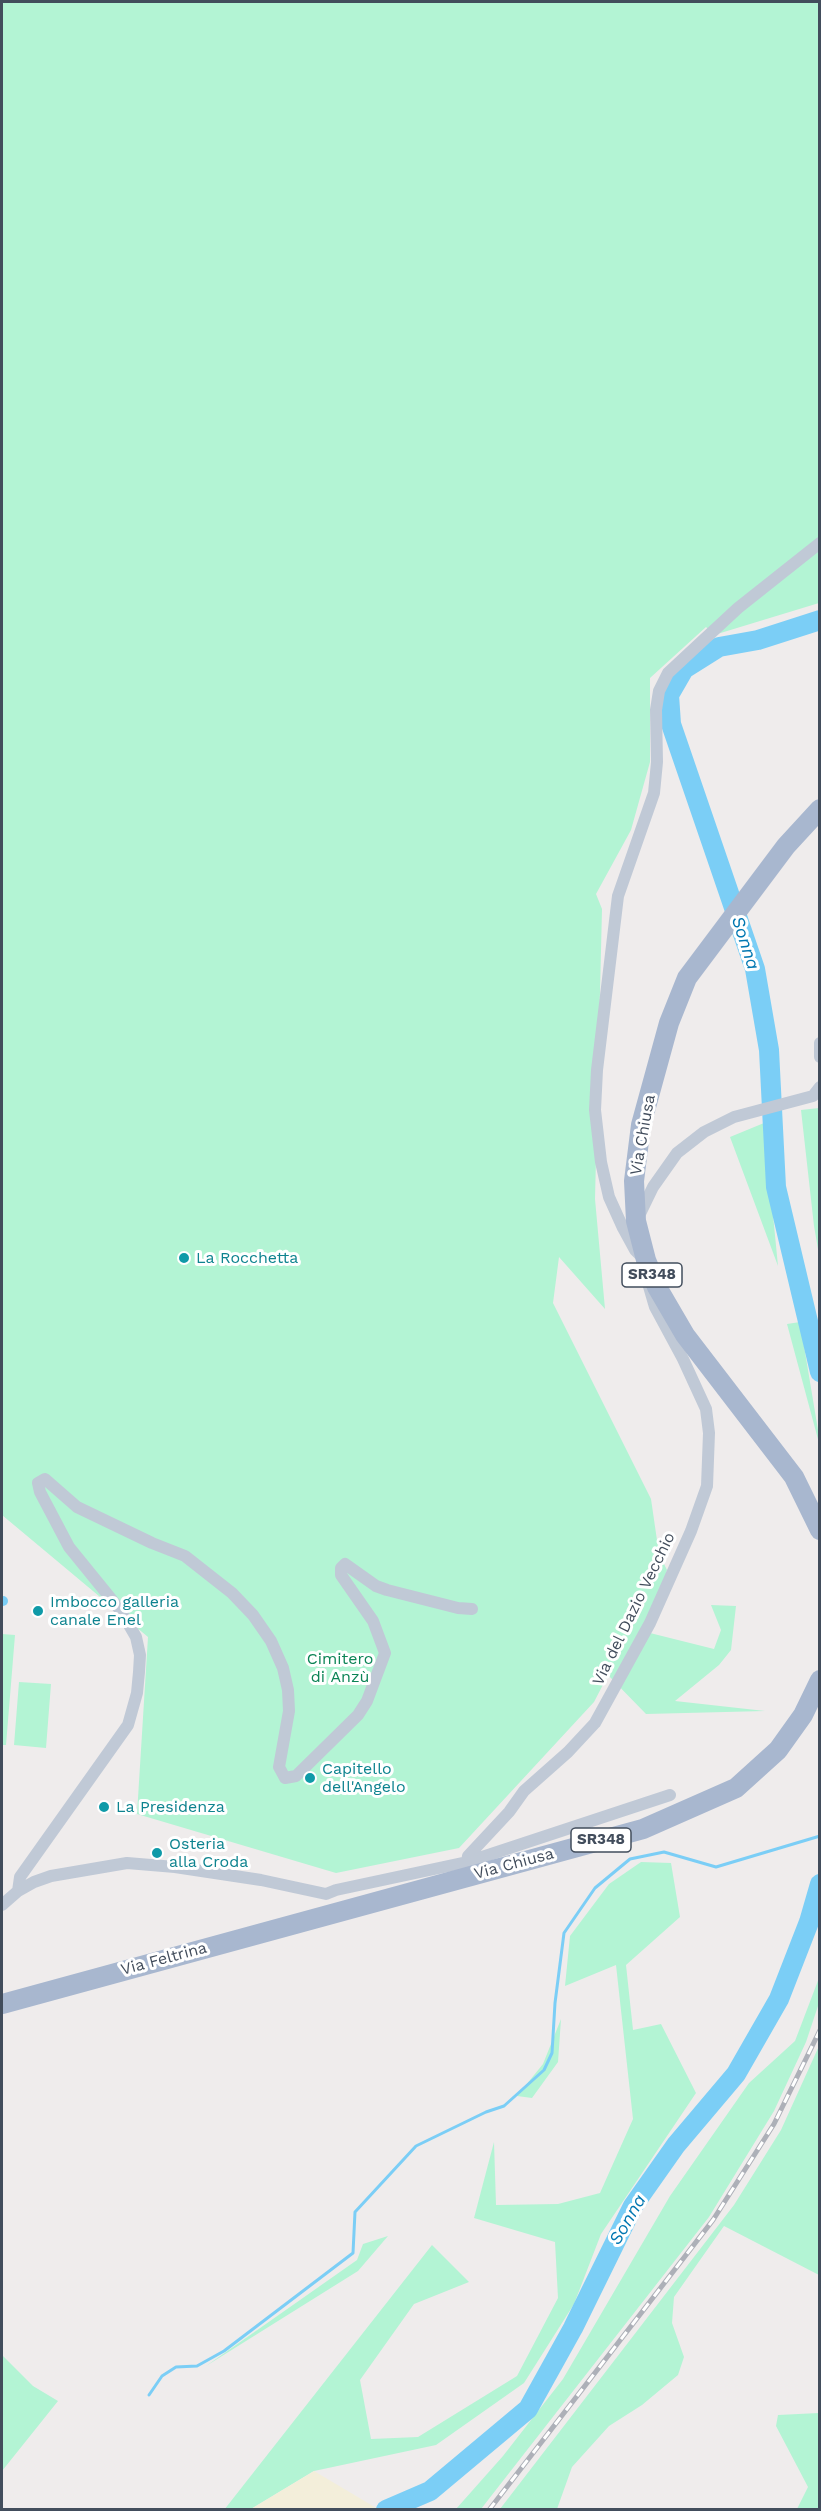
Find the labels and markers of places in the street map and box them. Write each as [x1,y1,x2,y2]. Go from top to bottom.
place label: La Rocchetta [196,1248,298,1268]
marker: La Rocchetta [177,1251,191,1265]
place label: Imbocco galleria canale Enel [50,1592,179,1630]
marker: Imbocco galleria canale Enel [31,1604,45,1618]
place label: Capitello dell'Angelo [322,1759,406,1797]
marker: Capitello dell'Angelo [303,1771,317,1785]
place label: La Presidenza [116,1797,225,1817]
marker: La Presidenza [97,1800,111,1814]
place label: Osteria alla Croda [169,1834,248,1872]
marker: Osteria alla Croda [150,1846,164,1860]

